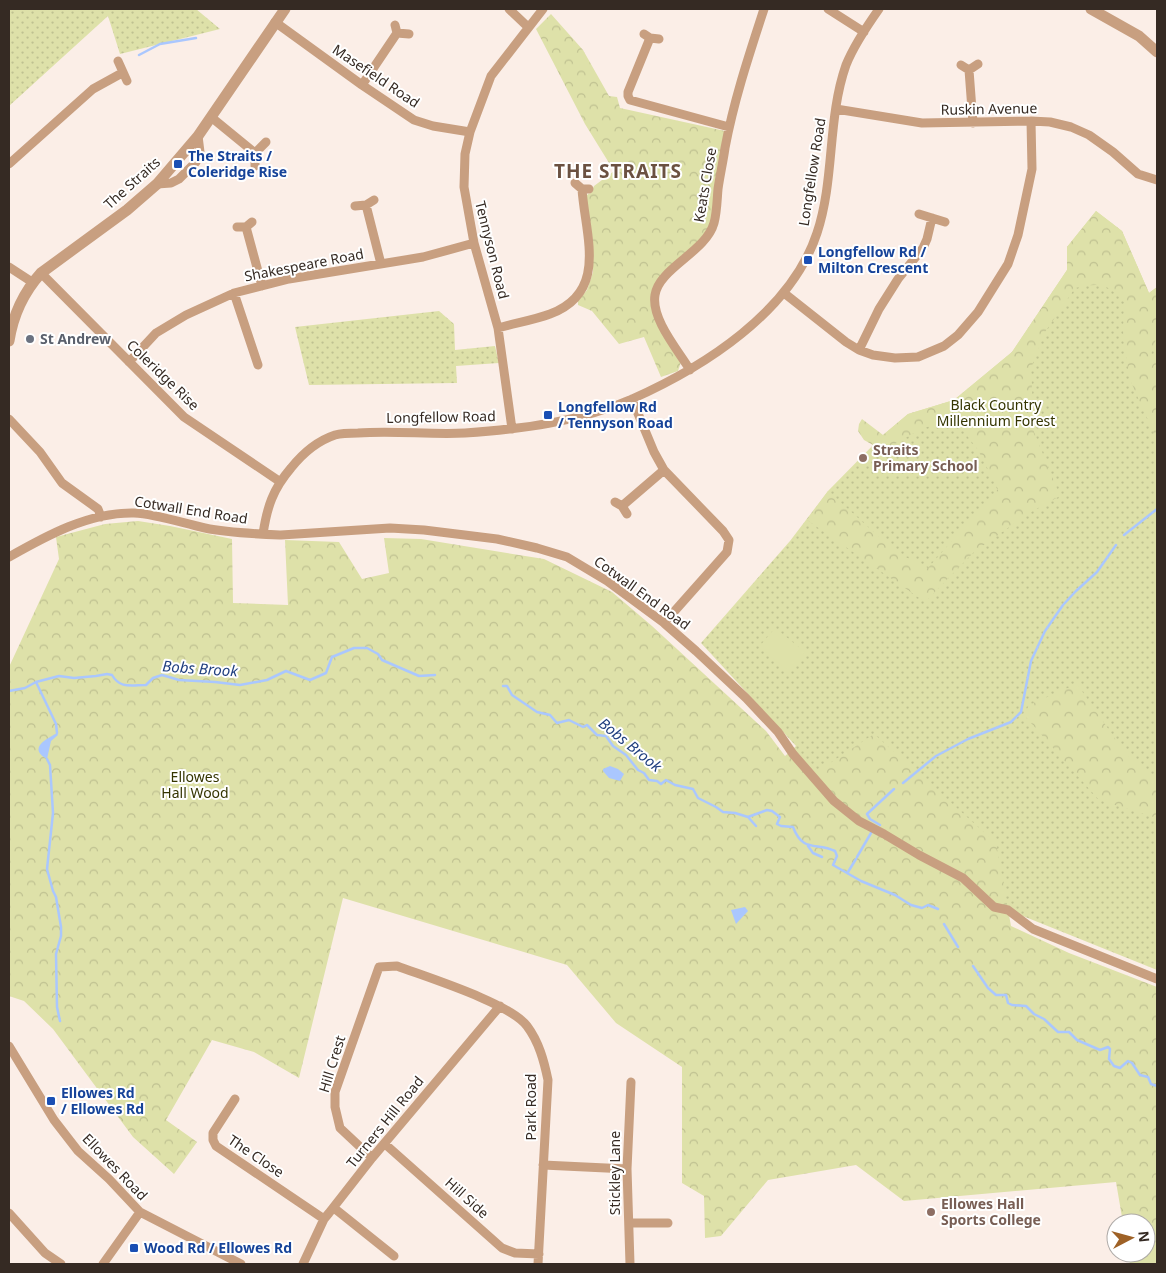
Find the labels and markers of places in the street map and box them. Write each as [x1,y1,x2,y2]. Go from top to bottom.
place label: The Straits / Coleridge Rise [188,146,287,181]
marker: The Straits / Coleridge Rise [172,158,184,170]
place label: Longfellow Rd / Milton Crescent [818,242,928,277]
marker: Longfellow Rd / Milton Crescent [802,254,814,266]
place label: St Andrew [40,329,111,348]
marker: St Andrew [24,333,36,345]
place label: Longfellow Rd / Tennyson Road [558,397,673,432]
marker: Longfellow Rd / Tennyson Road [542,409,554,421]
place label: Straits Primary School [873,440,978,475]
marker: Straits Primary School [857,452,869,464]
place label: Ellowes Rd / Ellowes Rd [61,1083,144,1118]
marker: Ellowes Rd / Ellowes Rd [45,1095,57,1107]
place label: Ellowes Hall Sports College [941,1194,1041,1229]
marker: Ellowes Hall Sports College [925,1206,937,1218]
place label: Wood Rd / Ellowes Rd [144,1238,292,1257]
marker: Wood Rd / Ellowes Rd [128,1242,140,1254]

